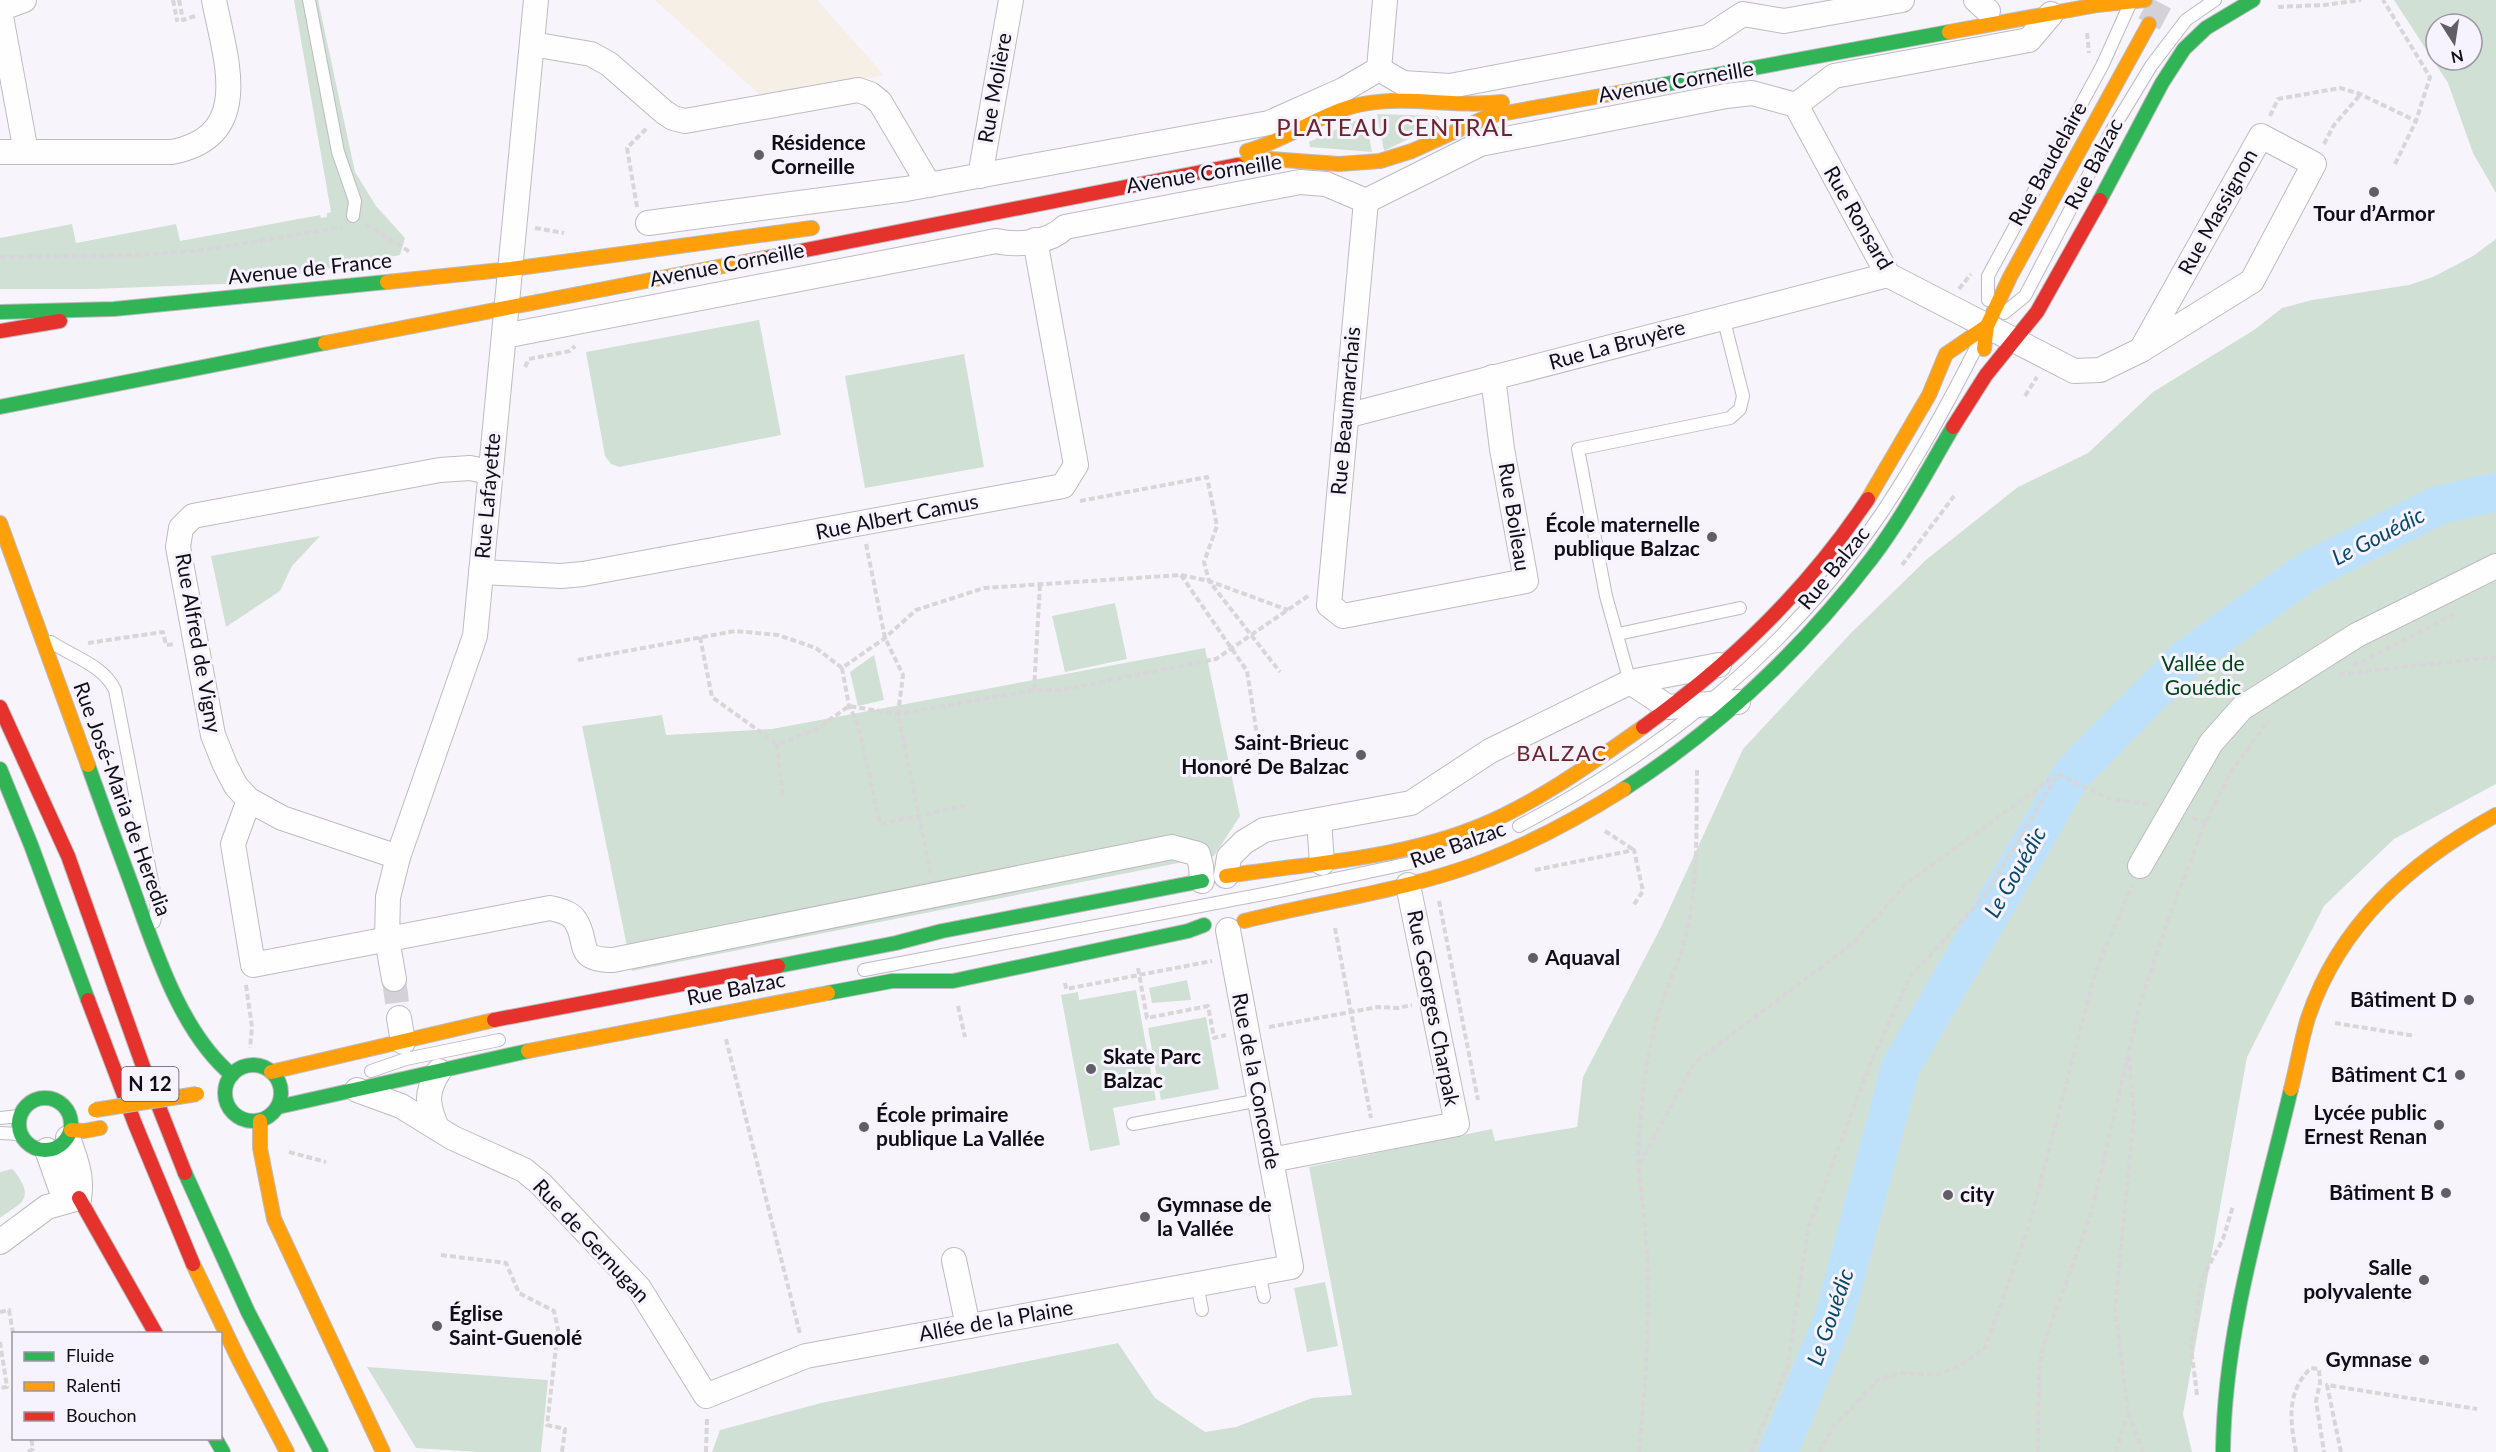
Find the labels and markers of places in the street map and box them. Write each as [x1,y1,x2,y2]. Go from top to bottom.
place label: Résidence Corneille [771,129,866,178]
marker: Résidence Corneille [752,148,766,162]
marker: Tour d’Armor [2367,185,2381,199]
place label: Tour d’Armor [2313,200,2435,225]
place label: École maternelle publique Balzac [1545,511,1700,560]
marker: École maternelle publique Balzac [1705,530,1719,544]
place label: Saint-Brieuc Honoré De Balzac [1181,729,1349,778]
marker: Saint-Brieuc Honoré De Balzac [1354,748,1368,762]
place label: Aquaval [1544,944,1620,969]
marker: Aquaval [1526,951,1540,965]
place label: Bâtiment D [2350,986,2457,1011]
marker: Bâtiment D [2462,993,2476,1007]
place label: Skate Parc Balzac [1103,1043,1201,1092]
place label: Bâtiment C1 [2331,1061,2448,1086]
marker: Skate Parc Balzac [1084,1062,1098,1076]
marker: Bâtiment C1 [2453,1068,2467,1082]
place label: Lycée public Ernest Renan [2304,1099,2427,1148]
place label: École primaire publique La Vallée [876,1101,1045,1150]
marker: Lycée public Ernest Renan [2432,1118,2446,1132]
marker: École primaire publique La Vallée [857,1120,871,1134]
place label: Bâtiment B [2329,1179,2434,1204]
place label: city [1960,1181,1995,1206]
marker: Bâtiment B [2439,1186,2453,1200]
marker: city [1941,1188,1955,1202]
place label: Gymnase de la Vallée [1157,1191,1272,1240]
marker: Gymnase de la Vallée [1138,1210,1152,1224]
place label: Salle polyvalente [2303,1254,2412,1303]
marker: Salle polyvalente [2417,1273,2431,1287]
place label: Église Saint-Guenolé [449,1300,582,1349]
marker: Église Saint-Guenolé [430,1319,444,1333]
place label: Gymnase [2326,1346,2412,1371]
marker: Gymnase [2417,1353,2431,1367]

